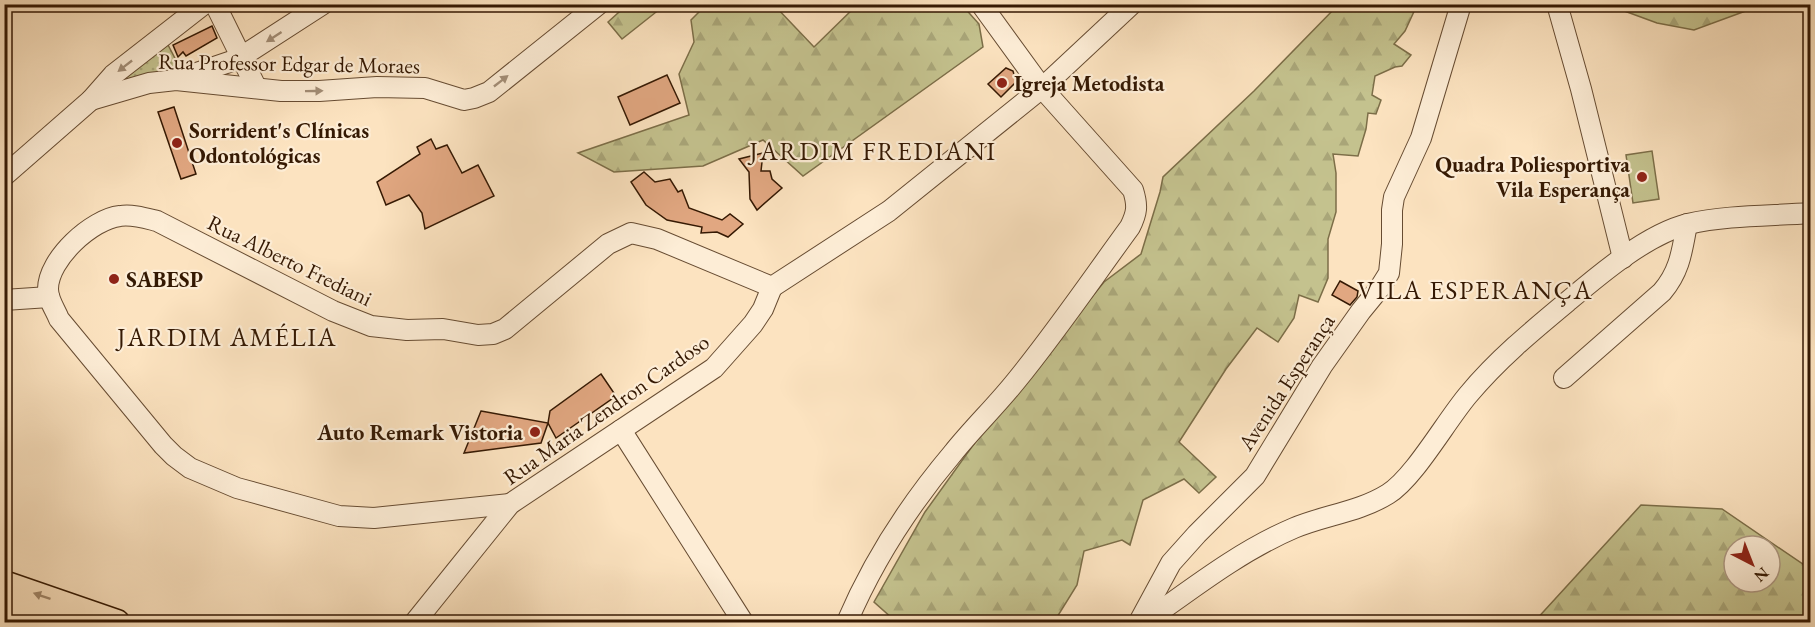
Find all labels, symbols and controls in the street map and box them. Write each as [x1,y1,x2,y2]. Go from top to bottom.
one-way arrow [266,31,282,42]
street label: Rua Professor Edgar de Moraes [158,47,420,80]
one-way arrow [117,60,132,72]
place label: Igreja Metodista [1014,69,1165,98]
one-way arrow [494,76,509,88]
marker: Igreja Metodista [995,76,1009,90]
one-way arrow [304,86,323,96]
place label: Sorrident's Clínicas Odontológicas [189,116,369,170]
district label: JARDIM FREDIANI [747,134,997,168]
marker: Sorrident's Clínicas Odontológicas [170,136,184,150]
place label: Quadra Poliesportiva Vila Esperança [1435,150,1630,204]
marker: Quadra Poliesportiva Vila Esperança [1635,170,1649,184]
street label: Rua Alberto Frediani [203,208,377,313]
place label: SABESP [126,265,203,294]
marker: SABESP [107,272,121,286]
district label: VILA ESPERANÇA [1357,273,1593,307]
street label: Avenida Esperança [1231,308,1342,457]
district label: JARDIM AMÉLIA [115,320,337,354]
street label: Rua Maria Zendron Cardoso [498,327,715,492]
place label: Auto Remark Vistoria [316,418,523,447]
marker: Auto Remark Vistoria [528,425,542,439]
north arrow [1722,534,1782,594]
text: N [1750,563,1774,587]
one-way arrow [33,591,51,601]

